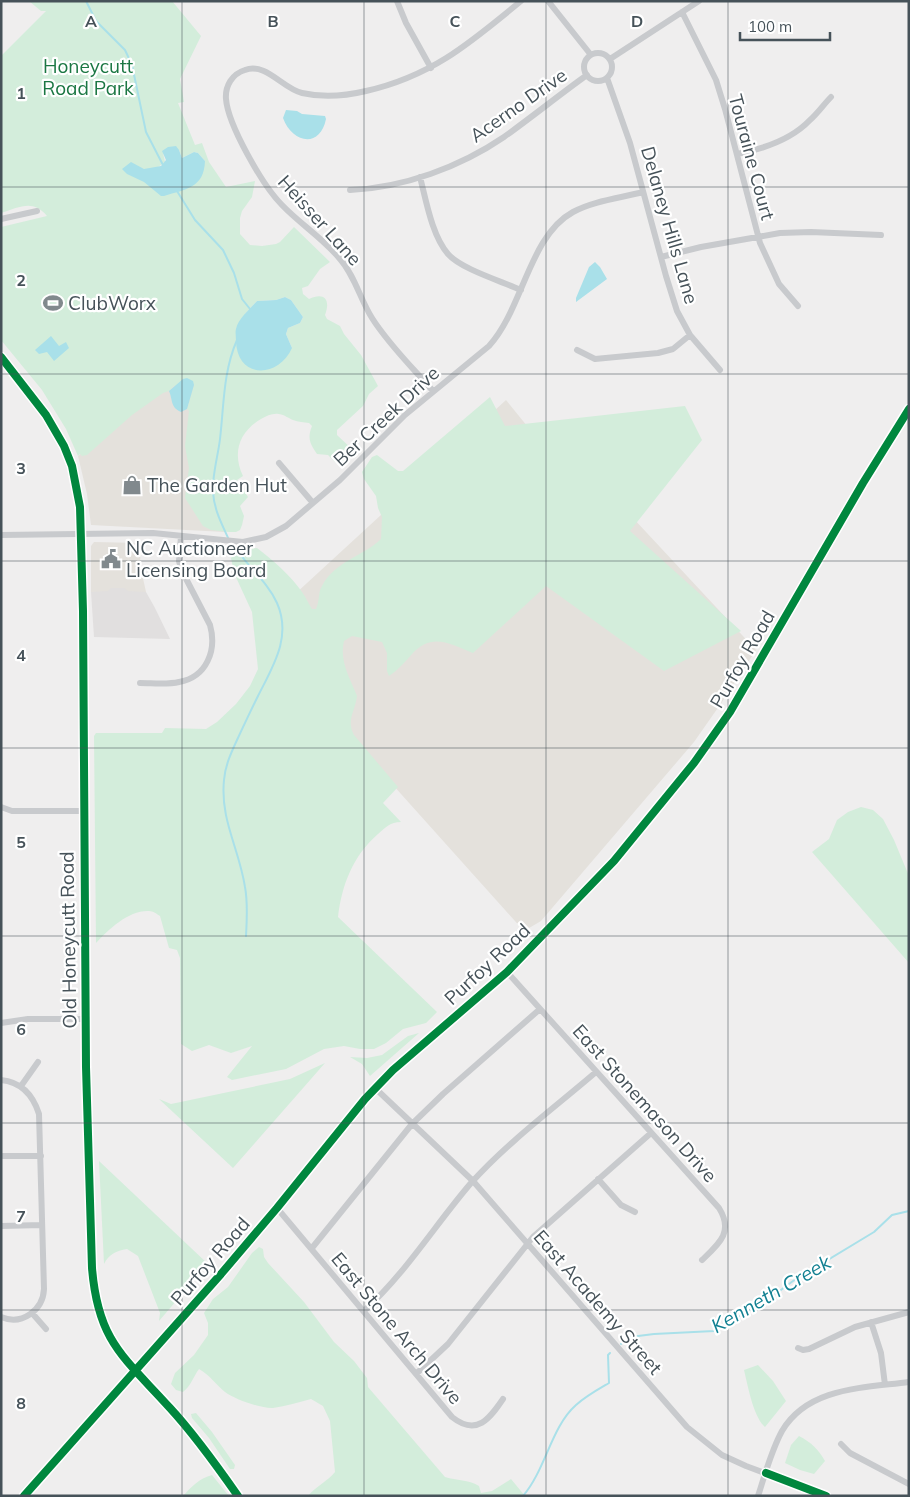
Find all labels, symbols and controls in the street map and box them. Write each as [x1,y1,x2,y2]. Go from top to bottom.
scale bar [740,10,830,42]
text: A [85,11,97,31]
text: B [267,11,279,31]
text: C [450,11,461,31]
text: D [631,11,643,31]
text: 100 m [748,17,792,36]
park label: Honeycutt Road Park [42,54,134,100]
street label: Acerno Drive [465,63,571,147]
text: 1 [16,83,26,103]
street label: Touraine Court [724,92,780,223]
street label: Delaney Hills Lane [636,144,704,306]
street label: Heisser Lane [273,170,367,270]
text: 2 [16,270,26,290]
place label: ClubWorx [68,291,156,315]
sports icon: ClubWorx [42,292,64,314]
street label: Ber Creek Drive [328,361,444,471]
text: 3 [16,458,26,478]
place label: The Garden Hut [147,473,287,497]
shop icon: The Garden Hut [121,474,143,496]
place label: NC Auctioneer Licensing Board [126,536,266,582]
public building icon: NC Auctioneer Licensing Board [100,548,122,570]
street label: Purfoy Road [704,606,780,712]
text: 4 [16,645,26,665]
text: 5 [16,832,26,852]
street label: Old Honeycutt Road [54,851,82,1029]
street label: Purfoy Road [439,918,535,1010]
text: 6 [16,1019,26,1039]
street label: East Stonemason Drive [568,1019,722,1187]
text: 7 [16,1206,26,1226]
street label: Purfoy Road [165,1212,255,1310]
street label: East Academy Street [529,1225,668,1380]
street label: East Stone Arch Drive [326,1247,468,1409]
water label: Kenneth Creek [706,1249,836,1338]
text: 8 [16,1393,26,1413]

